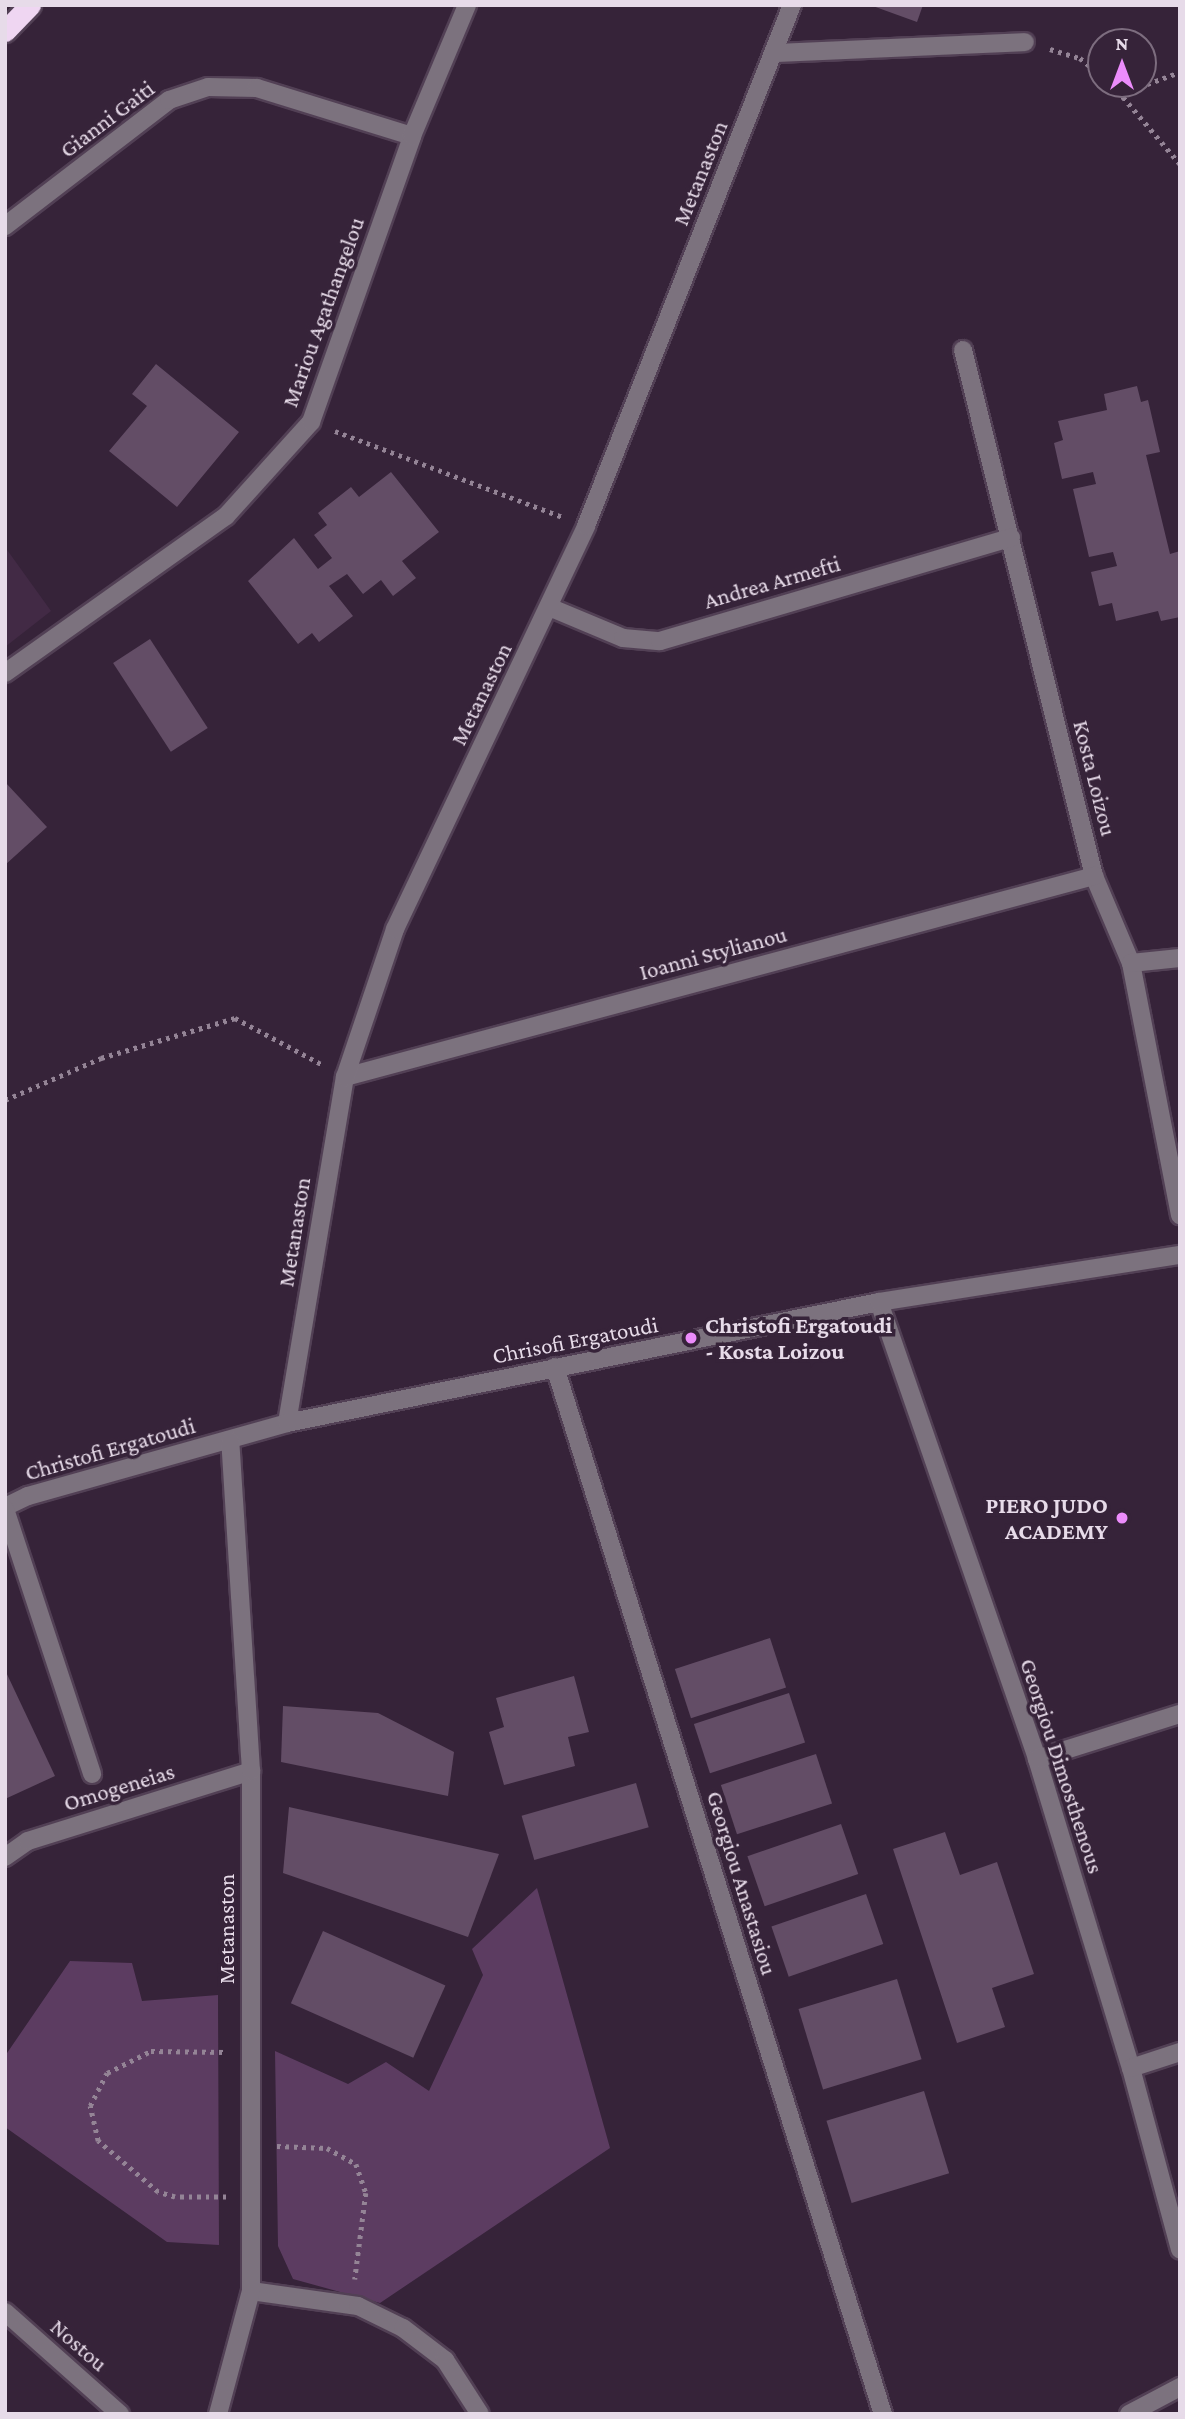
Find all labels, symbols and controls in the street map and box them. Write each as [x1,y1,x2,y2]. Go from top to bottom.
north arrow [1087,28,1157,98]
text: N [1116,33,1128,54]
street label: Gianni Gaiti [54,75,160,163]
street label: Metanaston [666,117,734,229]
street label: Mariou Agathangelou [276,213,370,411]
street label: Andrea Armefti [701,549,843,615]
street label: Metanaston [444,638,518,750]
street label: Kosta Loizou [1067,717,1123,839]
street label: Ioanni Stylianou [636,920,790,986]
street label: Metanaston [272,1175,316,1289]
street label: Chrisofi Ergatoudi [490,1310,660,1370]
place label: Christofi Ergatoudi - Kosta Loizou [705,1311,892,1365]
marker: Christofi Ergatoudi - Kosta Loizou [683,1330,699,1346]
street label: Christofi Ergatoudi [22,1412,198,1486]
place label: PIERO JUDO ACADEMY [985,1491,1108,1545]
marker: PIERO JUDO ACADEMY [1114,1510,1130,1526]
street label: Georgiou Dimosthenous [1014,1655,1110,1877]
street label: Omogeneias [60,1757,178,1817]
street label: Georgiou Anastasiou [701,1788,783,1978]
street label: Metanaston [212,1874,240,1984]
street label: Nostou [45,2313,113,2377]

